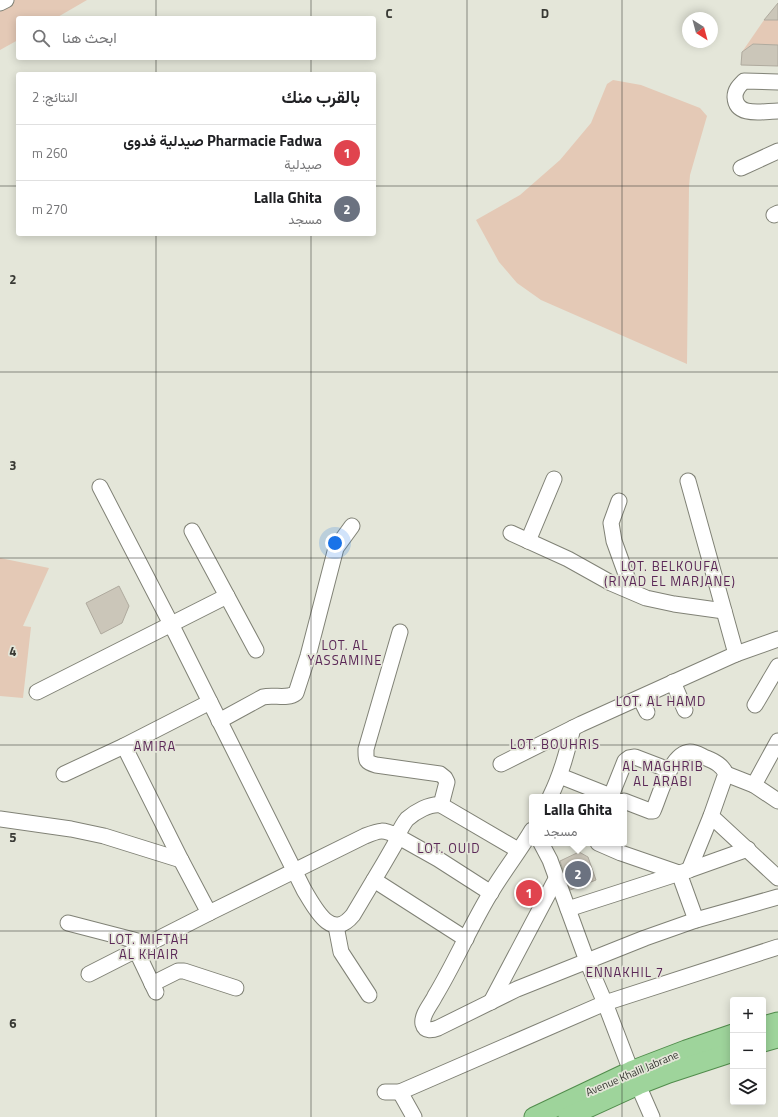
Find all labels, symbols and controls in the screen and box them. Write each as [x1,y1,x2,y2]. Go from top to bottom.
text: C [385,3,393,23]
text: D [541,3,549,23]
north arrow [682,12,718,48]
search box [16,16,376,60]
text: ابحث هنا [62,26,117,49]
icon: search [30,27,52,49]
text: بالقرب منك [282,84,360,110]
text: النتائج: 2 [32,87,77,107]
text: Pharmacie Fadwa صيدلية فدوى [123,129,322,152]
text: 260 m [32,143,68,163]
text: 1 [343,143,351,163]
text: صيدلية [284,154,322,174]
text: Lalla Ghita [254,186,322,209]
text: 270 m [32,199,68,219]
text: 2 [343,199,351,219]
text: مسجد [288,209,322,229]
text: 2 [9,269,17,289]
text: 3 [9,455,17,475]
your location [325,533,345,553]
district label: LOT. BELKOUFA (RIYAD EL MARJANE) [604,556,736,591]
district label: LOT. AL YASSAMINE [308,635,382,670]
text: 4 [9,641,17,661]
district label: LOT. AL HAMD [616,691,706,711]
district label: LOT. BOUHRIS [510,734,600,754]
district label: AMIRA [134,736,176,756]
district label: AL MAGHRIB AL ARABI [622,756,704,791]
popup [529,794,627,846]
text: Lalla Ghita [544,798,612,821]
text: مسجد [544,821,578,841]
text: 5 [9,827,17,847]
district label: LOT. OUID [417,838,481,858]
pin: 2 [565,859,591,889]
pin: 1 [516,878,542,908]
district label: LOT. MIFTAH AL KHAIR [109,929,189,964]
district label: ENNAKHIL 7 [586,962,664,982]
map controls [730,997,766,1105]
button: + [730,997,766,1033]
text: 6 [9,1013,17,1033]
button: − [730,1033,766,1069]
street label: Avenue Khalil Jabrane [583,1046,681,1100]
button: layers [730,1069,766,1105]

